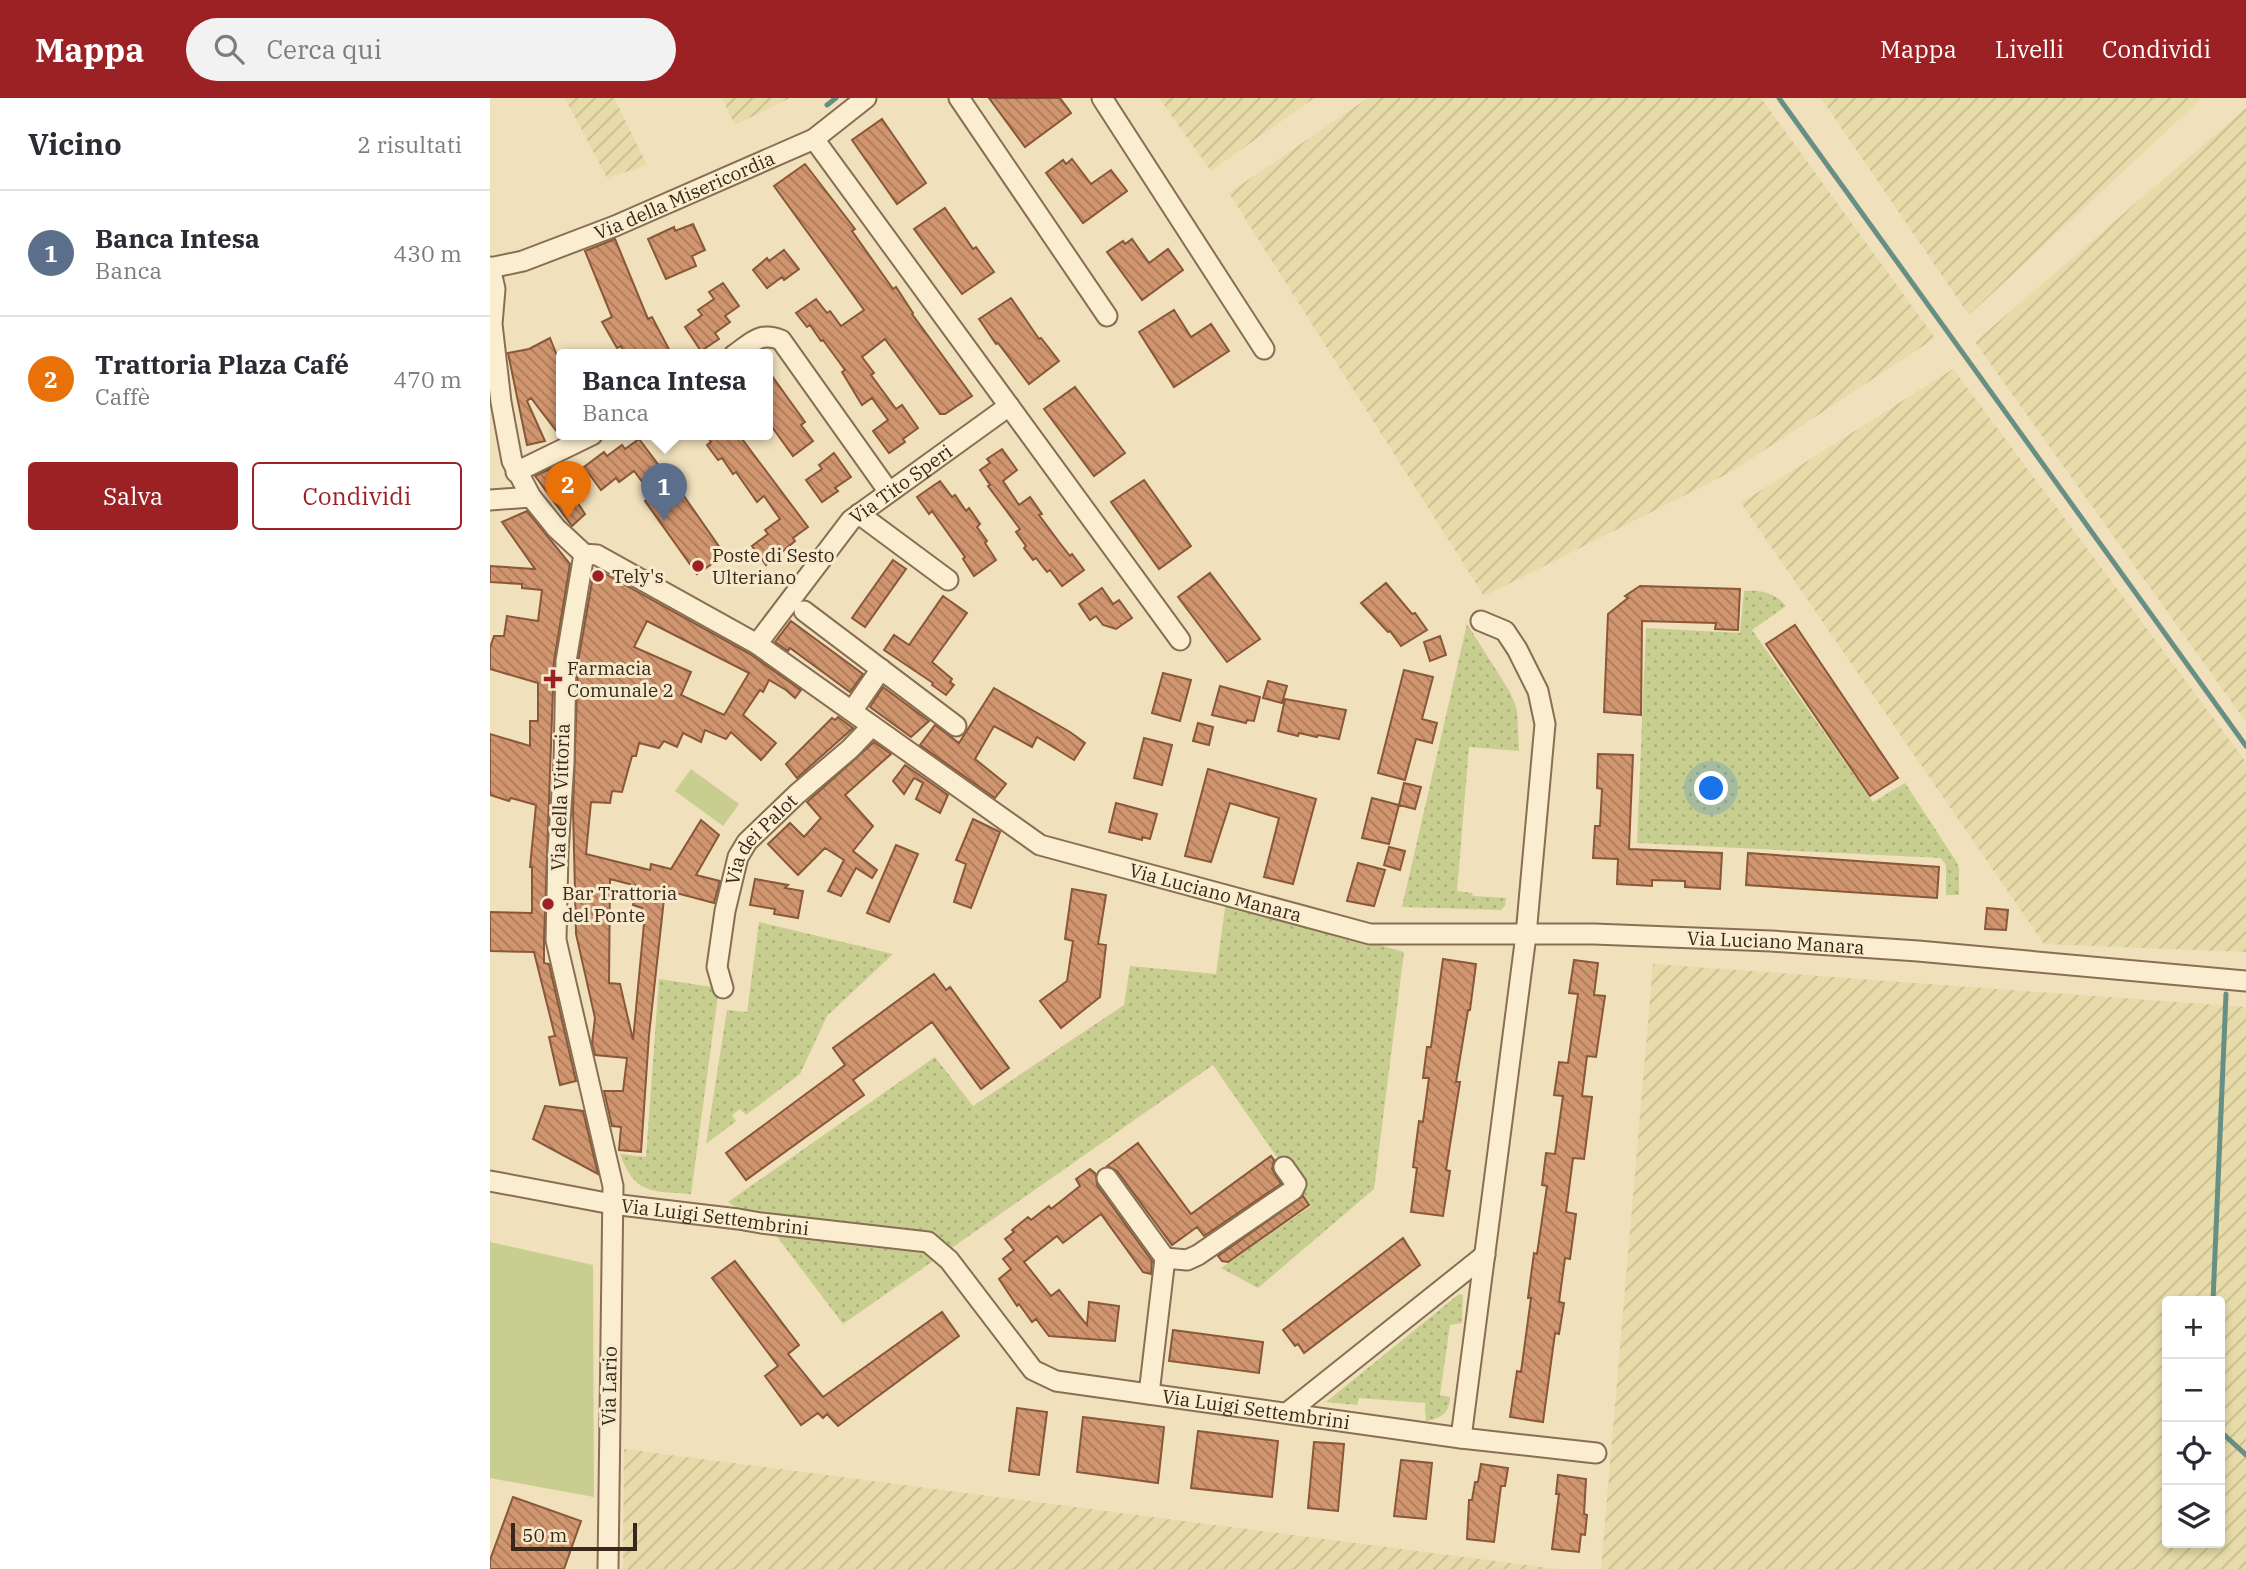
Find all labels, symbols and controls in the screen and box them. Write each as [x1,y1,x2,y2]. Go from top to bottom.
search box [186,18,676,81]
text: Mappa [35,28,144,71]
icon: search [210,30,248,68]
text: Cerca qui [266,32,382,66]
text: Mappa [1880,33,1957,65]
text: Livelli [1995,33,2064,65]
text: Condividi [2102,33,2211,65]
text: Vicino [28,124,122,163]
text: 2 risultati [357,129,462,159]
street label: Via della Misericordia [591,146,778,245]
text: Banca Intesa [95,221,260,255]
text: 1 [44,238,58,268]
text: 430 m [393,238,462,268]
text: Banca [95,255,162,285]
text: Trattoria Plaza Café [95,347,349,381]
popup [556,349,773,440]
text: Banca Intesa [582,363,747,397]
text: 2 [44,364,58,394]
text: 470 m [393,364,462,394]
text: Caffè [95,381,150,411]
text: Banca [582,397,649,427]
street label: Via Tito Speri [845,439,957,529]
pin: 2 [545,461,591,519]
button: Salva [28,462,238,530]
button: Condividi [252,462,462,530]
pin: 1 [641,463,687,521]
place label: Poste di Sesto Ulteriano [712,543,835,589]
marker: Poste di Sesto Ulteriano [690,558,706,574]
place label: Tely's [612,564,664,588]
marker: Tely's [590,568,606,584]
place label: Farmacia Comunale 2 [567,656,674,702]
marker: Farmacia Comunale 2 [545,671,561,687]
street label: Via della Vittoria [545,723,575,871]
your location [1694,771,1728,805]
street label: Via dei Palot [720,788,802,887]
street label: Via Luciano Manara [1127,858,1304,927]
place label: Bar Trattoria del Ponte [562,881,677,927]
marker: Bar Trattoria del Ponte [540,896,556,912]
street label: Via Luciano Manara [1687,926,1865,959]
street label: Via Luigi Settembrini [620,1193,810,1240]
map controls [2162,1296,2225,1548]
button: + [2162,1296,2225,1359]
street label: Via Lario [596,1346,622,1426]
button: − [2162,1359,2225,1422]
street label: Via Luigi Settembrini [1160,1384,1352,1434]
button: locate [2162,1422,2225,1485]
button: layers [2162,1485,2225,1548]
scale bar [511,1520,637,1552]
text: 50 m [522,1523,567,1547]

